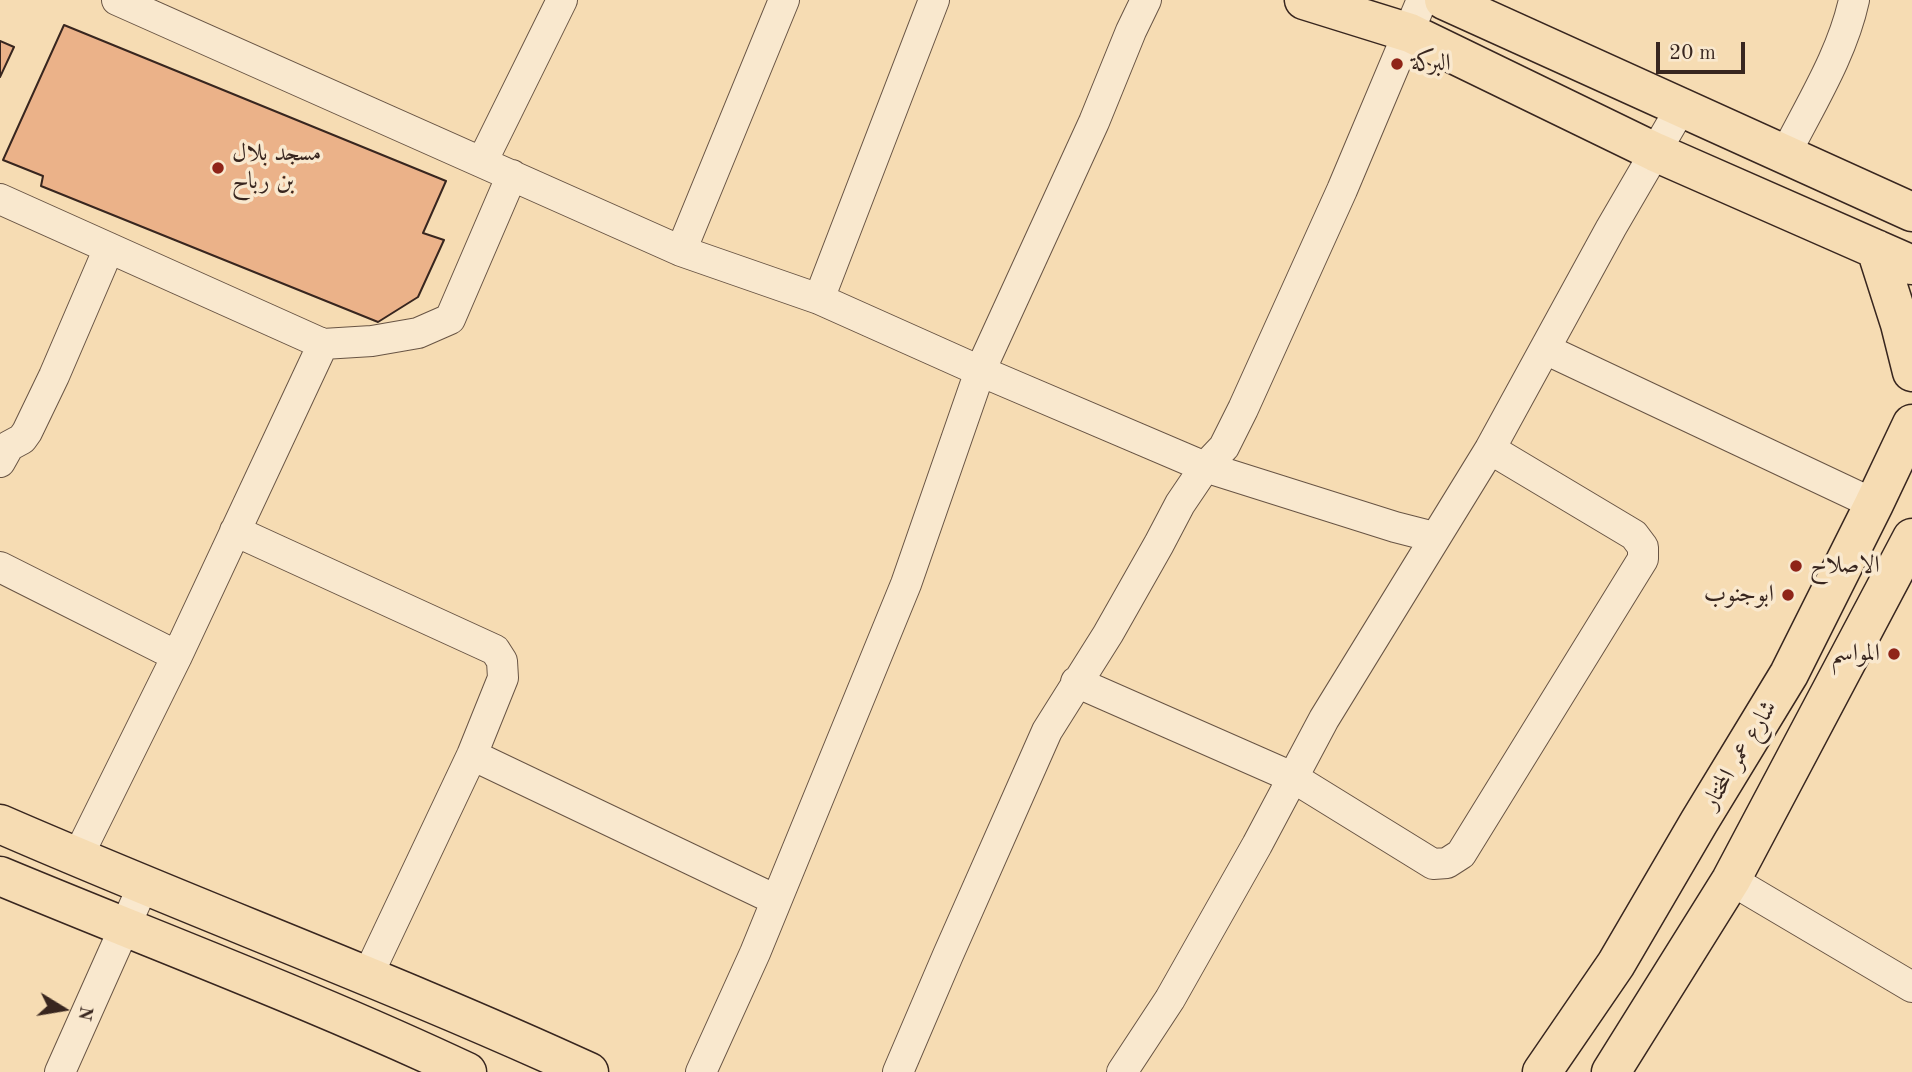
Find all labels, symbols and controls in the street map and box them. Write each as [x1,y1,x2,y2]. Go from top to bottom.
scale bar [1660,28,1749,72]
text: 20 m [1669,43,1716,64]
place label: البركة [1411,50,1451,78]
marker: البركة [1389,56,1405,72]
place label: مسجد بلال بن رباح [232,140,321,196]
marker: مسجد بلال بن رباح [210,160,226,176]
place label: الاصلاح [1810,552,1880,580]
marker: الاصلاح [1788,558,1804,574]
place label: ابوجنوب [1704,581,1774,609]
marker: ابوجنوب [1780,587,1796,603]
place label: المواسم [1831,640,1880,668]
marker: المواسم [1886,646,1902,662]
street label: شارع عمر المختار [1696,695,1784,815]
north arrow [28,974,98,1044]
text: N [73,1004,95,1022]

